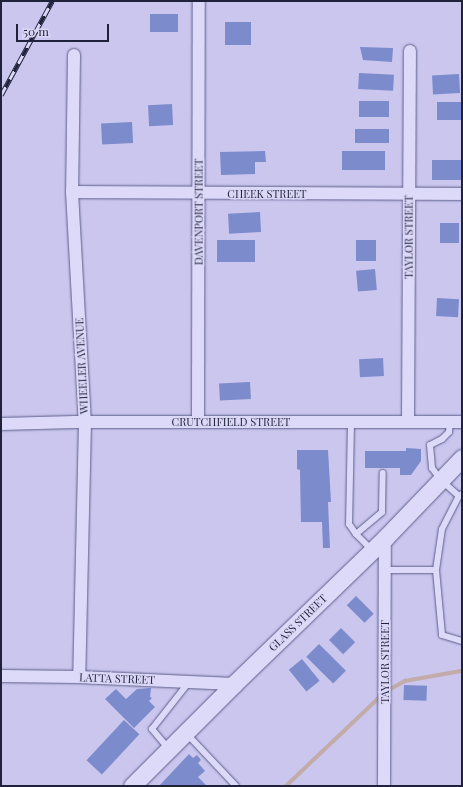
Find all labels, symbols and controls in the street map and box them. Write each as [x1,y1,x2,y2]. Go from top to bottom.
scale bar [18,16,111,42]
text: 50 m [23,23,49,39]
street label: DAVENPORT STREET [192,159,206,265]
street label: CHEEK STREET [227,187,307,201]
street label: TAYLOR STREET [402,195,416,279]
street label: WHEELER AVENUE [73,317,91,415]
street label: CRUTCHFIELD STREET [172,415,290,429]
street label: GLASS STREET [266,592,330,654]
street label: TAYLOR STREET [378,620,392,704]
street label: LATTA STREET [79,671,155,687]

